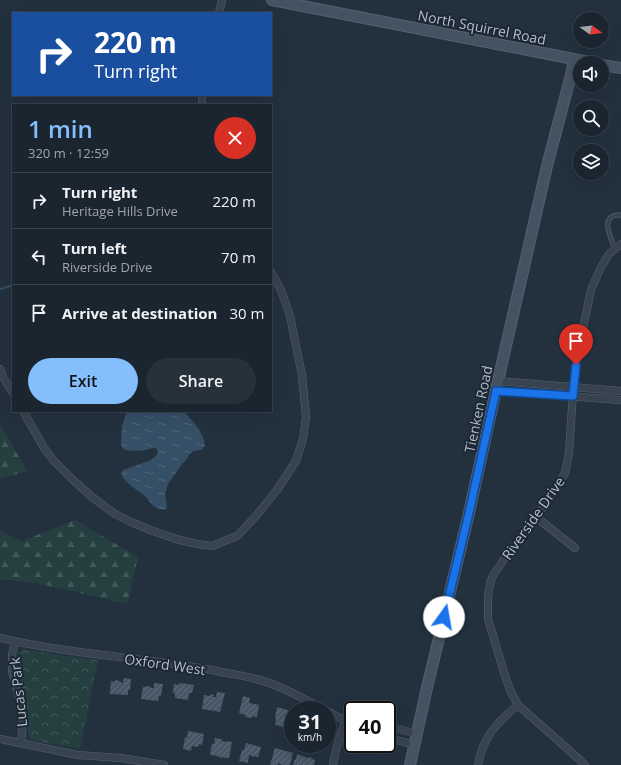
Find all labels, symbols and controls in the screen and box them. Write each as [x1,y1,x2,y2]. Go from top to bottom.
street label: North Squirrel Road [416,5,548,49]
north arrow [573,12,609,48]
map controls [573,12,609,180]
text: 220 m [94,23,177,61]
icon: right [28,28,80,80]
button: sound [573,56,609,92]
text: Turn right [94,59,177,83]
button: search [573,100,609,136]
text: 1 min [28,112,93,145]
button: close [214,117,256,159]
text: 320 m · 12:59 [28,144,109,162]
button: layers [573,144,609,180]
text: Turn right [62,182,137,202]
icon: right [28,190,50,212]
text: 220 m [212,191,256,211]
text: Heritage Hills Drive [62,202,178,220]
text: Turn left [62,238,127,258]
icon: left [28,246,50,268]
text: 70 m [221,247,256,267]
text: Riverside Drive [62,258,152,276]
icon: arrive [28,302,50,324]
text: Arrive at destination [62,303,217,323]
text: 30 m [229,303,264,323]
pin [559,324,593,365]
icon: arrive [565,330,587,352]
button: Exit [28,358,138,404]
button: Share [146,358,256,404]
street label: Tienken Road [460,364,496,454]
street label: Riverside Drive [497,473,569,563]
position arrow [423,596,465,638]
street label: Oxford West [123,649,207,679]
street label: Lucas Park [5,656,31,728]
speed limit sign: 40 [344,701,396,753]
text: 31 [299,708,321,735]
text: km/h [298,730,322,744]

